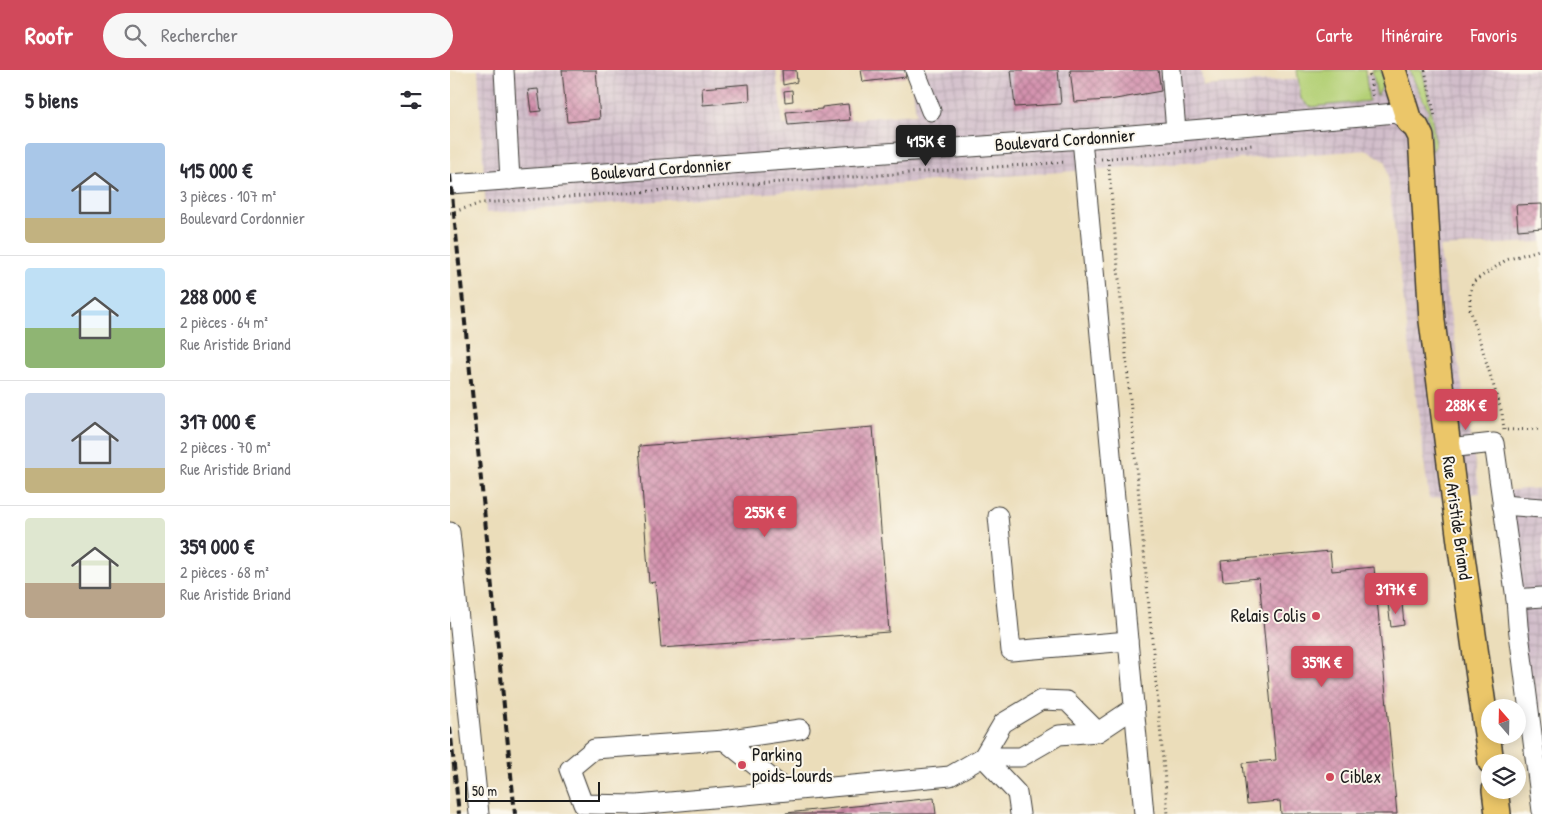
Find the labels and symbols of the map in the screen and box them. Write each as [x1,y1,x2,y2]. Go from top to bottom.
street label: Boulevard Cordonnier [994,122,1136,157]
pin: 415K € [885,124,967,167]
street label: Boulevard Cordonnier [590,151,732,186]
pin: 288K € [1425,388,1507,431]
street label: Rue Aristide Briand [1436,455,1479,581]
pin: 255K € [724,496,806,538]
pin: 317K € [1355,572,1437,615]
place label: Relais Colis [1231,603,1306,628]
marker: Relais Colis [1310,610,1322,622]
pin: 359K € [1281,646,1363,688]
north arrow [1481,699,1526,744]
place label: Parking poids-lourds [752,742,832,788]
marker: Parking poids-lourds [736,759,748,771]
place label: Ciblex [1340,764,1381,789]
marker: Ciblex [1324,771,1336,783]
scale bar [465,779,600,802]

